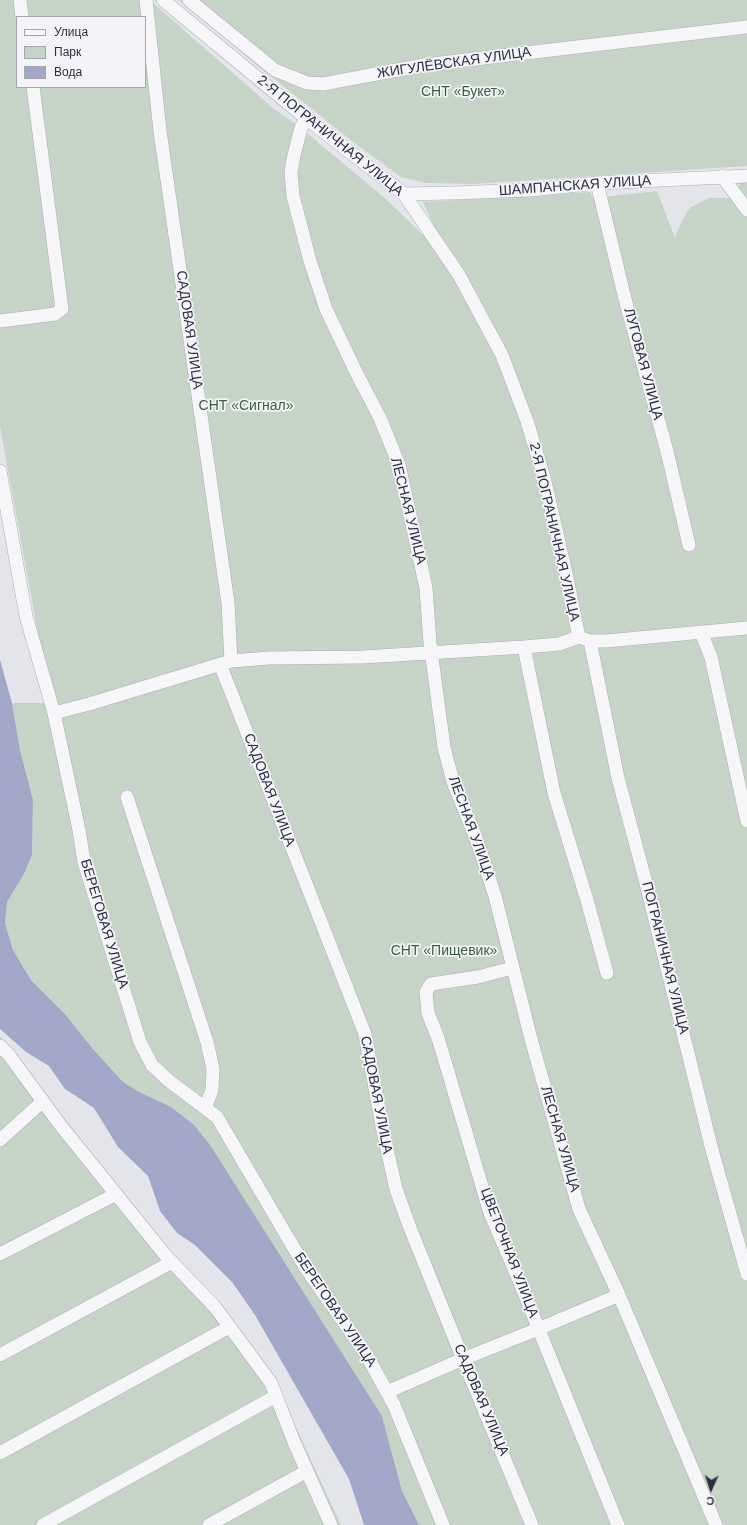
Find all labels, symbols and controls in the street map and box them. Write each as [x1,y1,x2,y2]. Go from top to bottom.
legend [16,16,146,88]
text: Улица [54,25,88,39]
street label: ЖИГУЛЁВСКАЯ УЛИЦА [376,44,532,82]
text: Парк [54,45,81,59]
text: Вода [54,65,82,79]
street label: 2-Я ПОГРАНИЧНАЯ УЛИЦА [254,72,406,200]
park label: СНТ «Букет» [421,84,505,100]
street label: ШАМПАНСКАЯ УЛИЦА [498,172,652,200]
street label: САДОВАЯ УЛИЦА [172,270,206,390]
street label: ЛУГОВАЯ УЛИЦА [620,306,666,422]
park label: СНТ «Сигнал» [199,398,293,414]
street label: 2-Я ПОГРАНИЧНАЯ УЛИЦА [525,441,583,623]
street label: ЛЕСНАЯ УЛИЦА [387,456,429,566]
street label: САДОВАЯ УЛИЦА [240,731,298,849]
street label: ЛЕСНАЯ УЛИЦА [444,774,498,882]
street label: БЕРЕГОВАЯ УЛИЦА [76,857,132,991]
street label: ПОГРАНИЧНАЯ УЛИЦА [638,880,692,1036]
park label: СНТ «Пищевик» [391,943,497,959]
street label: САДОВАЯ УЛИЦА [356,1035,396,1155]
street label: ЛЕСНАЯ УЛИЦА [537,1084,583,1194]
street label: ЦВЕТОЧНАЯ УЛИЦА [476,1186,542,1320]
street label: БЕРЕГОВАЯ УЛИЦА [290,1250,380,1370]
street label: САДОВАЯ УЛИЦА [450,1342,512,1458]
north arrow [691,1469,731,1509]
text: С [706,1495,715,1507]

